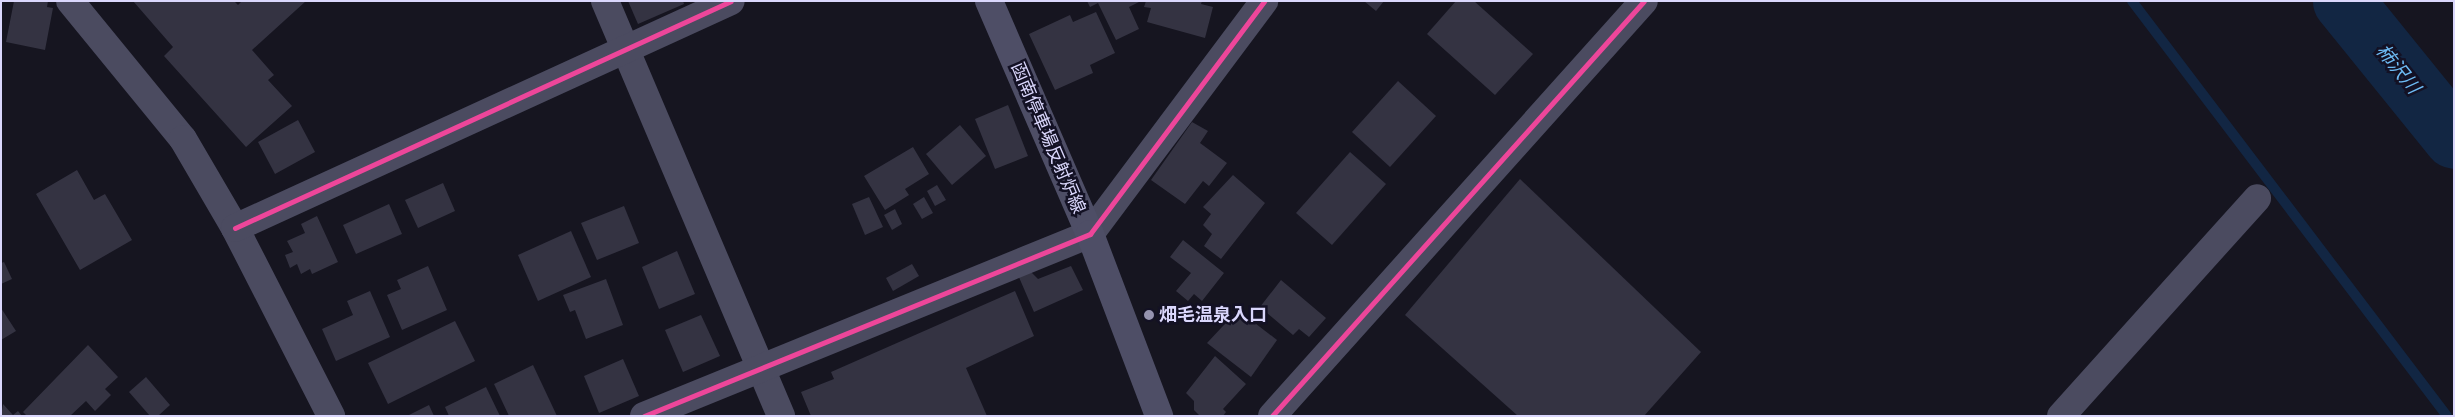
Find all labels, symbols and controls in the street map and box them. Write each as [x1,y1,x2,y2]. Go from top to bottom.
water label: 柿沢川 [2371,40,2425,98]
street label: 函南停車場反射炉線 [1006,59,1090,217]
place label: 畑毛温泉入口 [1159,304,1267,326]
marker: 畑毛温泉入口 [1143,309,1155,321]

